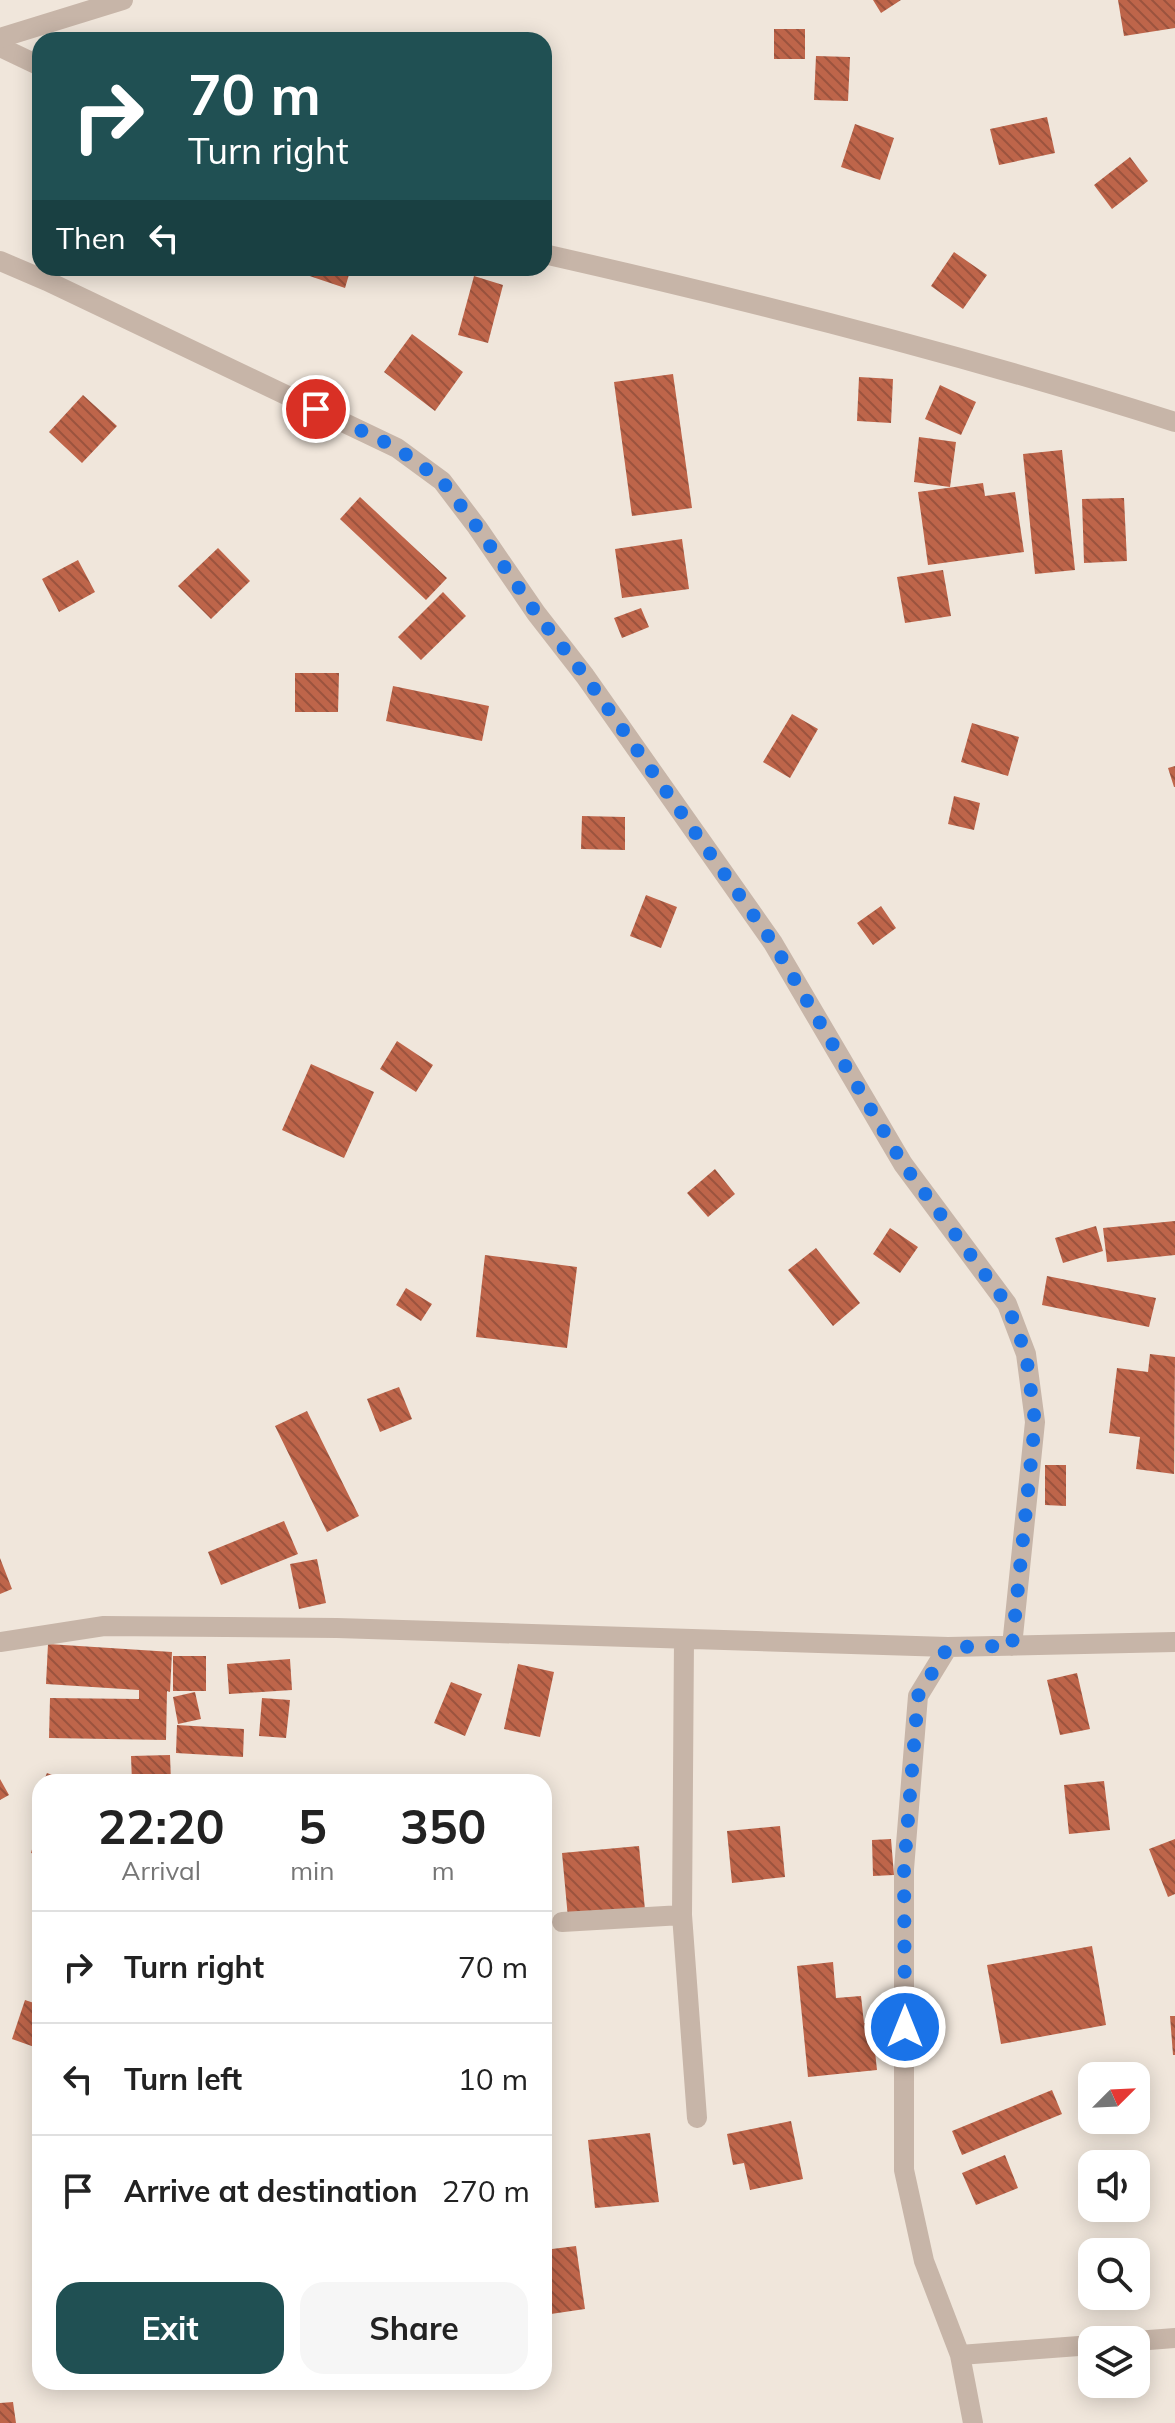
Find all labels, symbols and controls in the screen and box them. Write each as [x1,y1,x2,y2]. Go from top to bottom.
text: 70 m [188,59,321,129]
icon: right [56,64,160,168]
text: Turn right [188,128,349,173]
icon: left [142,216,186,260]
text: Then [56,219,126,257]
pin [282,375,350,443]
icon: arrive [294,387,338,431]
text: 22:20 [98,1796,225,1856]
text: 5 [298,1796,327,1856]
text: 350 [400,1796,486,1856]
text: Arrival [121,1854,201,1887]
text: min [290,1854,334,1887]
text: m [432,1854,455,1887]
icon: right [56,1945,100,1989]
text: Turn right [124,1948,264,1986]
text: 70 m [458,1948,528,1986]
position arrow [863,1985,947,2069]
icon: left [56,2057,100,2101]
text: Turn left [124,2060,242,2098]
text: 10 m [458,2060,528,2098]
north arrow [1078,2062,1150,2134]
map controls [1078,2062,1150,2398]
button: sound [1078,2150,1150,2222]
icon: arrive [56,2169,100,2213]
text: Arrive at destination [124,2172,418,2210]
text: 270 m [442,2172,530,2210]
button: search [1078,2238,1150,2310]
button: Exit [56,2282,284,2374]
button: Share [300,2282,528,2374]
button: layers [1078,2326,1150,2398]

